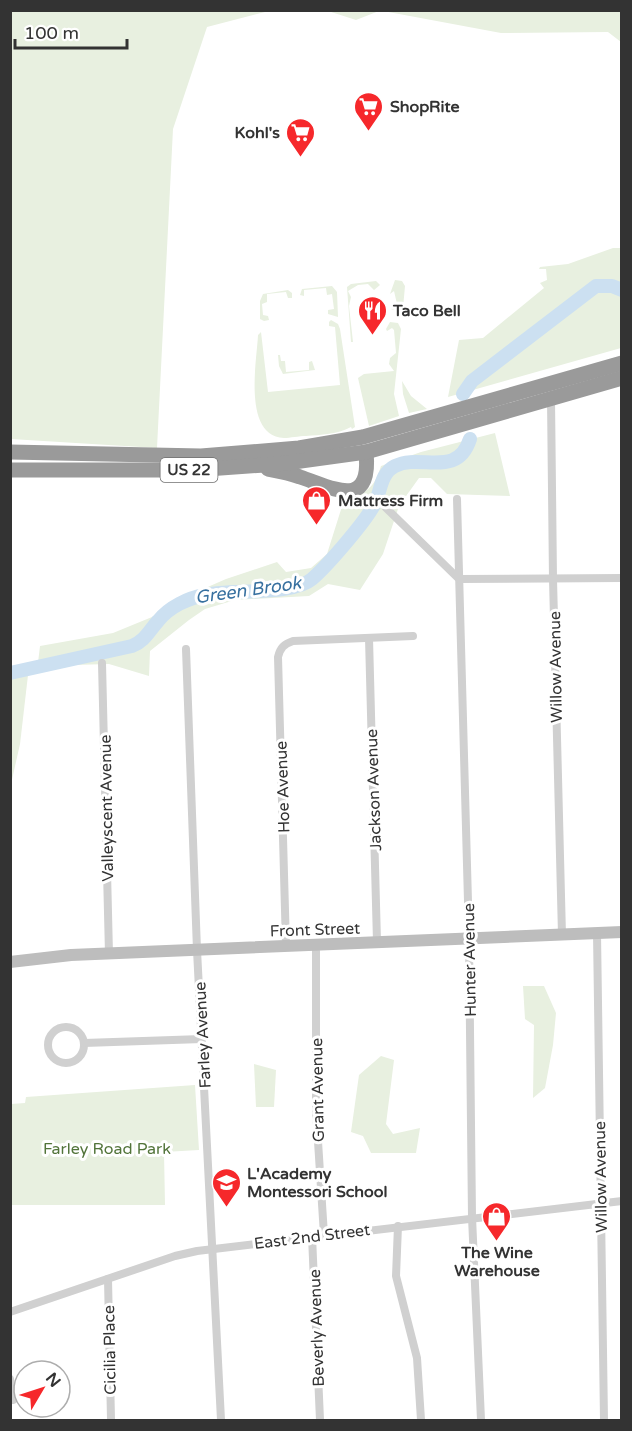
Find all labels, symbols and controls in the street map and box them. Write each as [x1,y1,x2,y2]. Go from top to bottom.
scale bar [15,12,128,50]
text: 100 m [24,22,79,44]
supermarket icon: ShopRite [353,90,385,132]
place label: ShopRite [390,97,460,117]
supermarket icon: Kohl's [285,116,317,158]
place label: Kohl's [235,123,280,143]
restaurant icon: Taco Bell [356,294,388,336]
place label: Taco Bell [392,301,461,321]
road number: US 22 [160,458,218,482]
shop icon: Mattress Firm [301,484,333,526]
place label: Mattress Firm [338,491,443,511]
water label: Green Brook [194,572,304,608]
street label: Willow Avenue [545,611,567,723]
street label: Jackson Avenue [362,729,386,851]
street label: Valleyscent Avenue [96,734,118,882]
street label: Hoe Avenue [271,741,295,833]
street label: Hunter Avenue [459,903,481,1017]
street label: Front Street [269,918,361,942]
street label: Farley Avenue [190,981,216,1089]
street label: Grant Avenue [307,1038,329,1142]
street label: Willow Avenue [590,1121,612,1233]
park label: Farley Road Park [43,1139,171,1159]
place label: L'Academy Montessori School [247,1164,388,1202]
school or university icon: L'Academy Montessori School [210,1166,242,1208]
shop icon: The Wine Warehouse [481,1200,513,1242]
street label: East 2nd Street [253,1220,371,1254]
place label: The Wine Warehouse [454,1243,540,1281]
street label: Beverly Avenue [305,1269,329,1387]
street label: Cicilia Place [99,1305,121,1395]
north arrow [12,1359,72,1419]
text: N [41,1369,65,1391]

